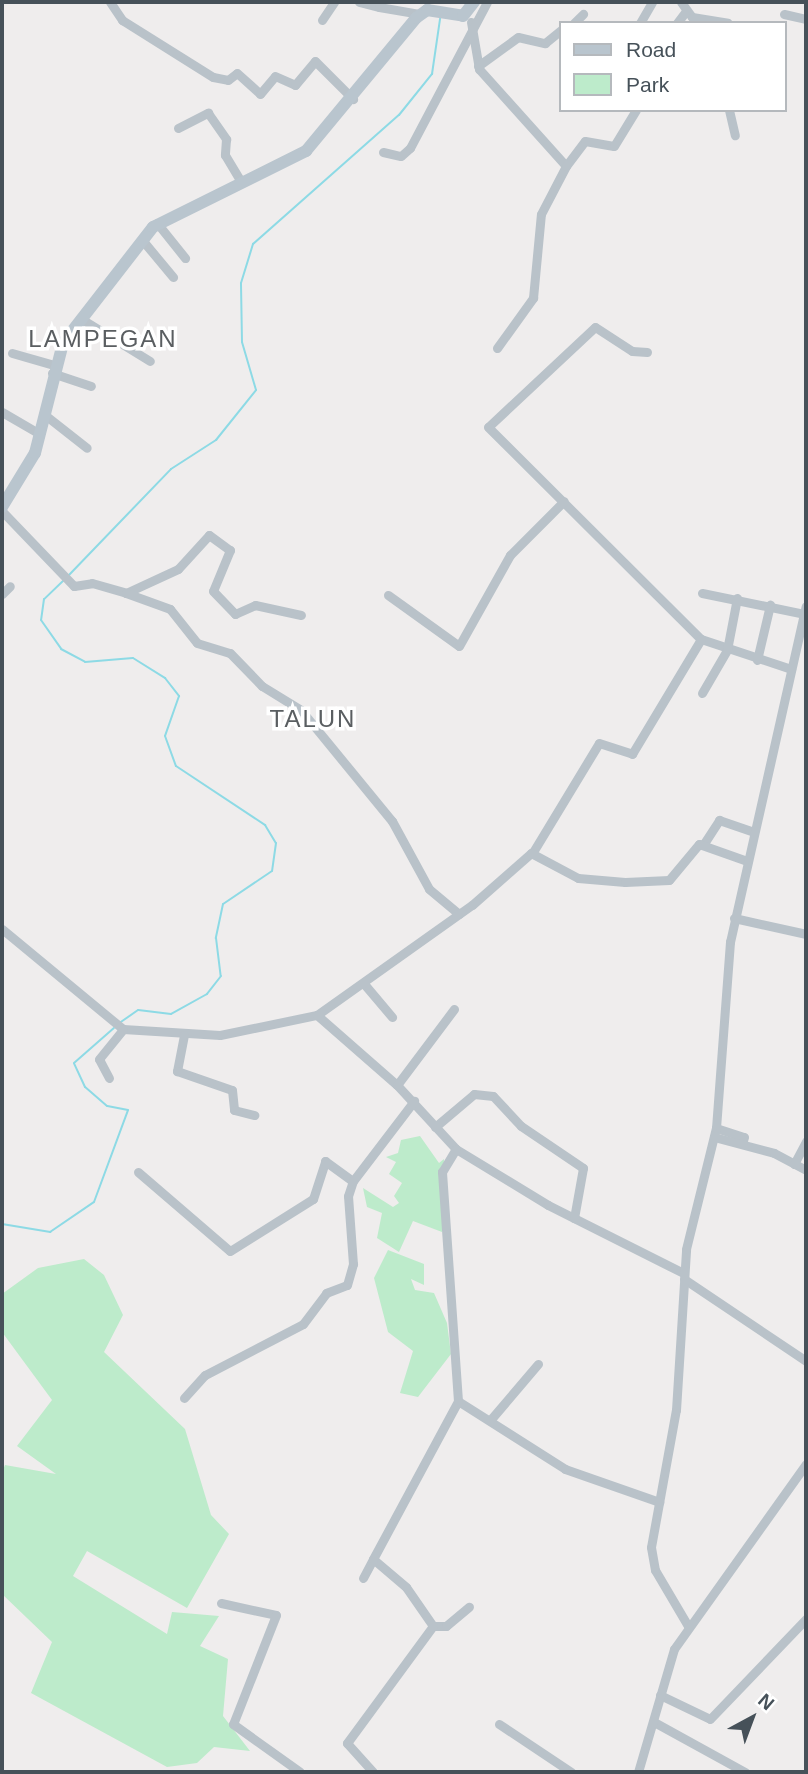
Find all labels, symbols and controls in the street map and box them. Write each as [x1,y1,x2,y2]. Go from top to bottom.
legend [560,21,787,112]
text: Road [626,38,676,61]
text: Park [626,73,669,96]
district label: LAMPEGAN [29,325,177,353]
district label: TALUN [270,705,356,733]
north arrow [717,1683,787,1753]
text: N [754,1689,778,1714]

